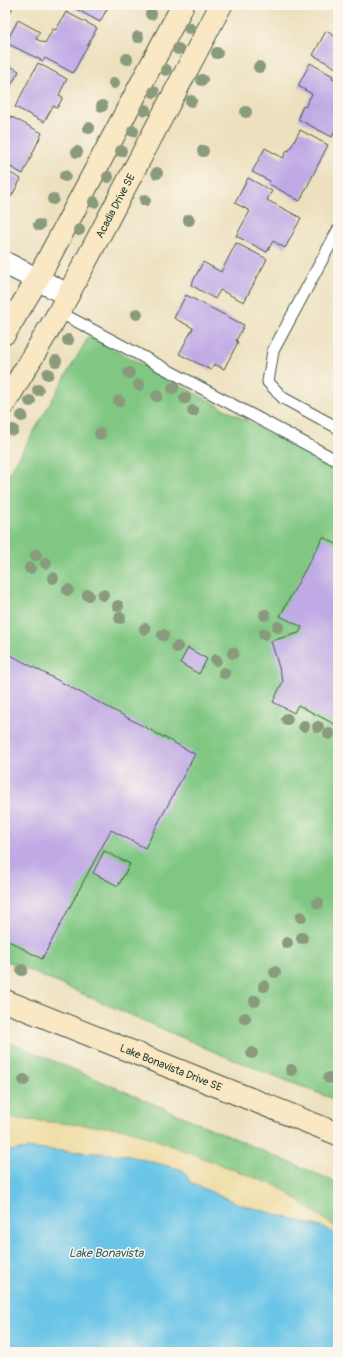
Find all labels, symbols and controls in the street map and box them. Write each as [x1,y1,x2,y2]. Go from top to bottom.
street label: Acadia Drive SE [93,171,138,240]
street label: Lake Bonavista Drive SE [118,1042,224,1094]
water label: Lake Bonavista [69,1246,145,1261]

